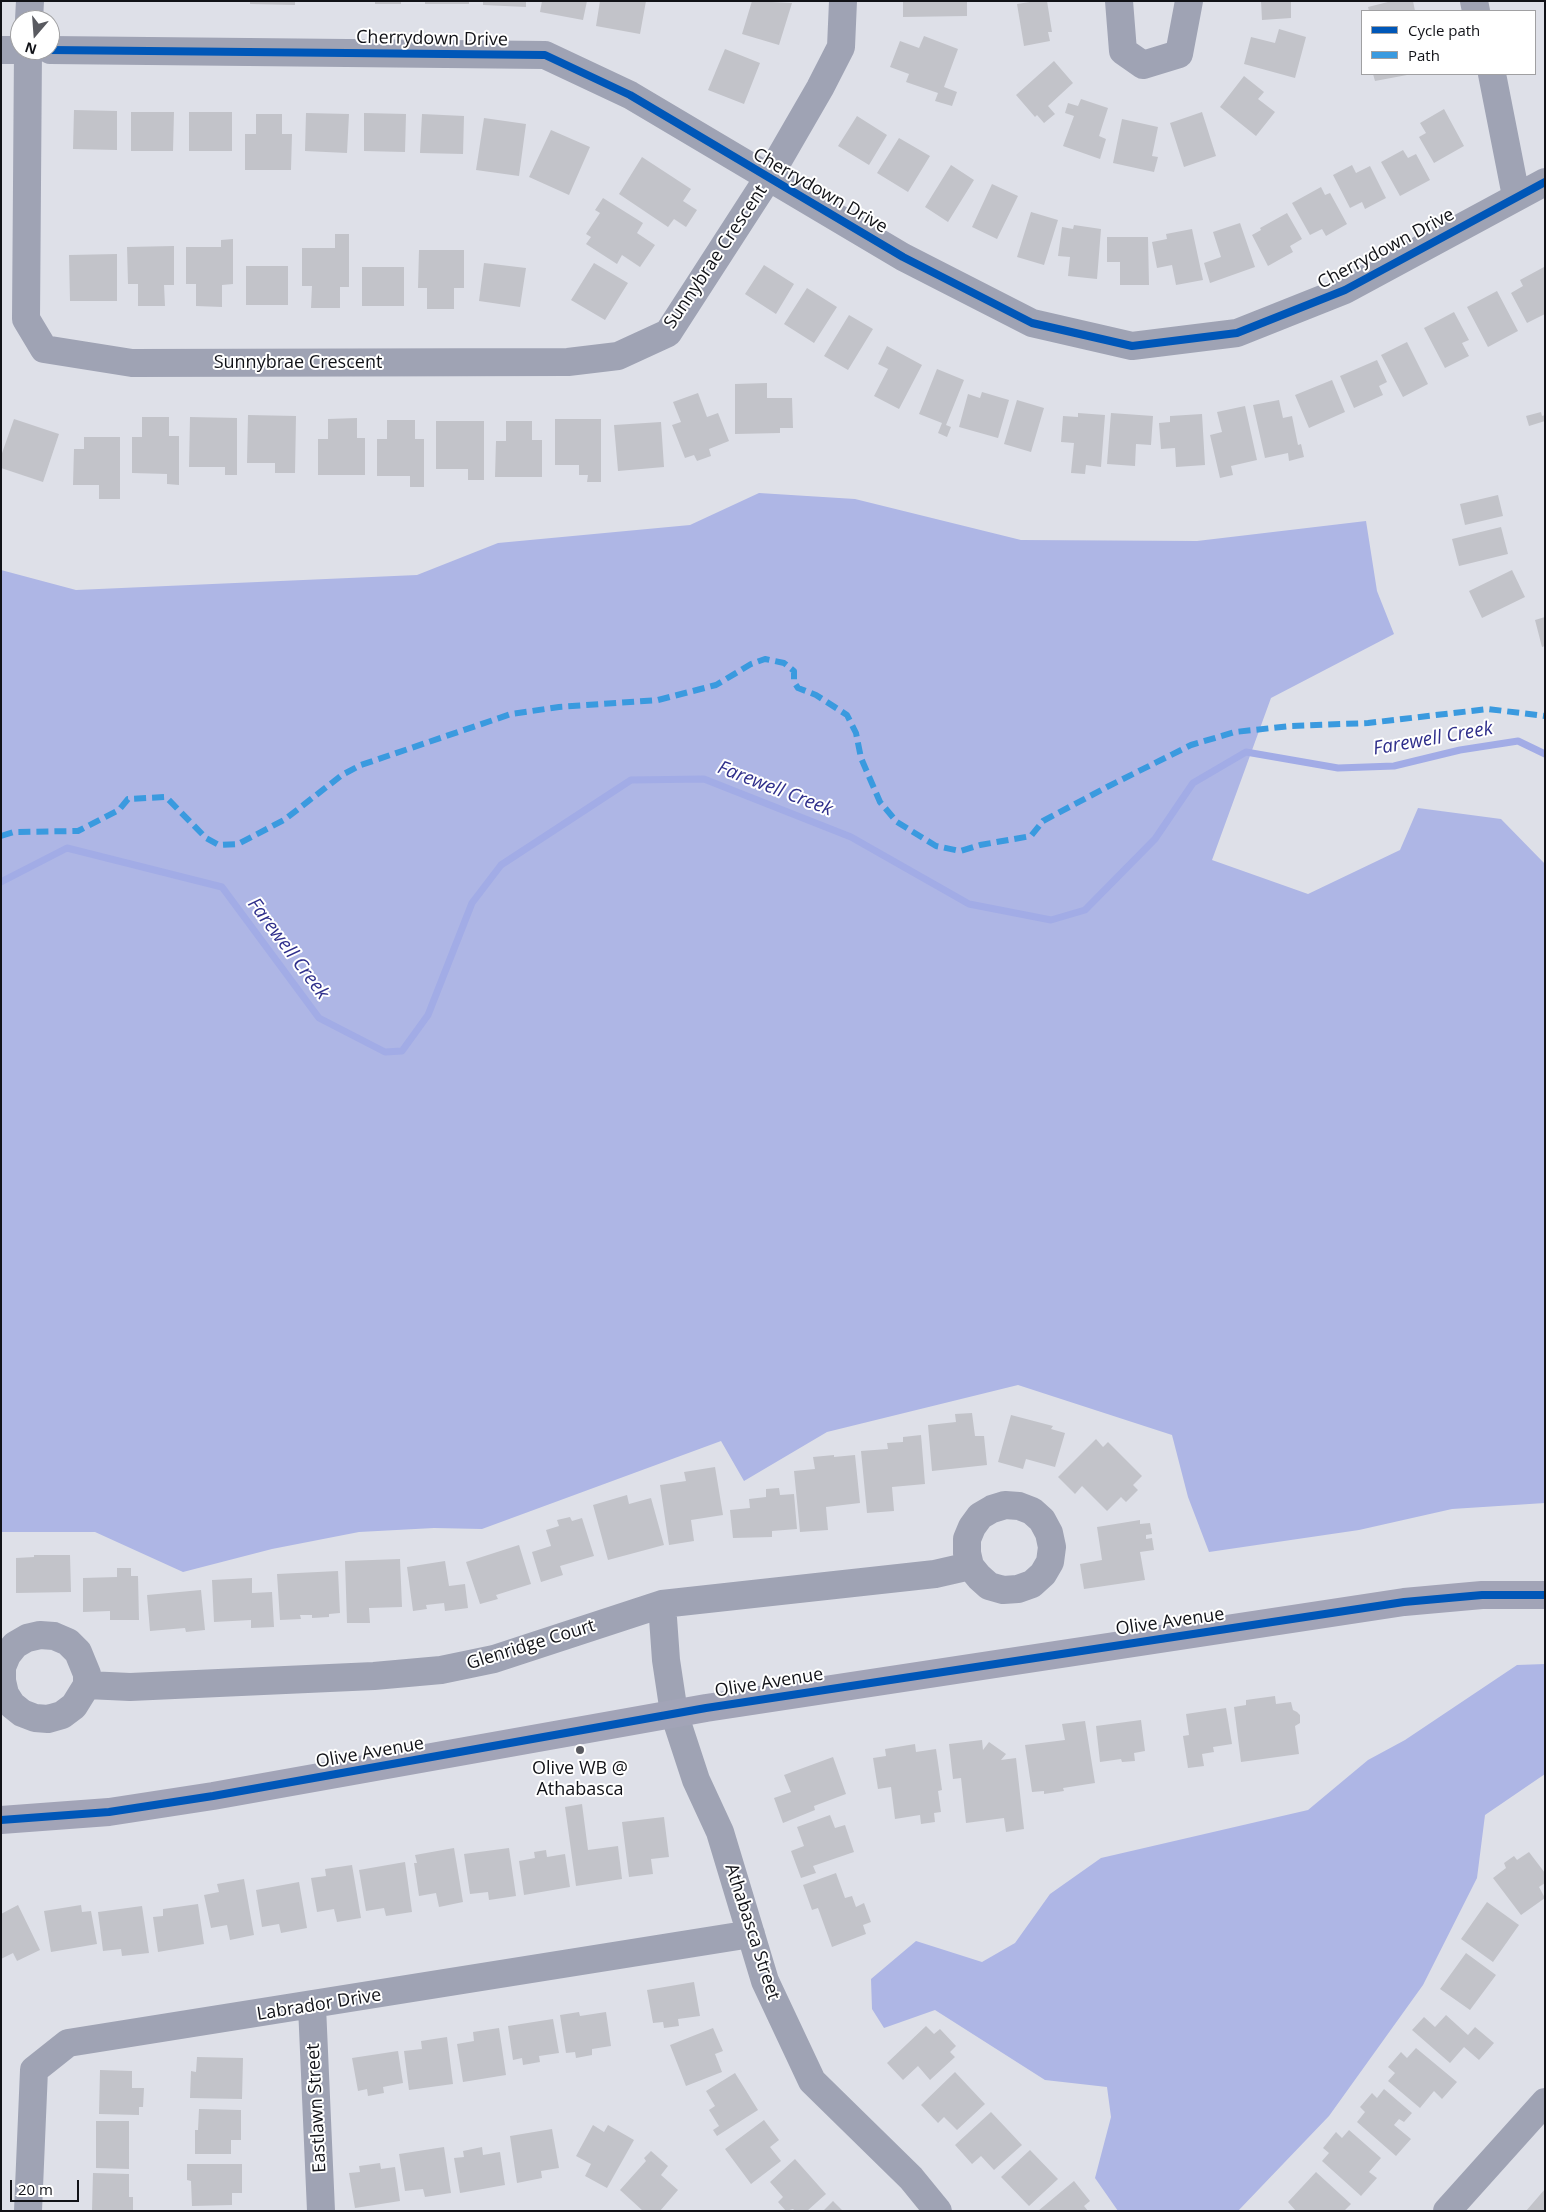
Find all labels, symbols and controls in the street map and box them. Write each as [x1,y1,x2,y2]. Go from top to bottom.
north arrow [10,10,60,60]
legend [1361,10,1536,75]
text: Cycle path [1408,20,1480,40]
street label: Cherrydown Drive [356,27,508,51]
text: N [22,38,39,60]
text: Path [1408,45,1440,65]
street label: Cherrydown Drive [749,144,891,238]
street label: Sunnybrae Crescent [660,181,772,333]
street label: Cherrydown Drive [1314,204,1458,294]
street label: Sunnybrae Crescent [214,352,382,374]
water label: Farewell Creek [1371,717,1495,761]
water label: Farewell Creek [714,757,836,821]
water label: Farewell Creek [242,894,334,1004]
street label: Olive Avenue [1114,1604,1226,1640]
street label: Glenridge Court [464,1615,598,1675]
street label: Olive Avenue [713,1664,825,1702]
street label: Olive Avenue [314,1733,426,1773]
marker: Olive WB @ Athabasca [574,1744,586,1756]
place label: Olive WB @ Athabasca [532,1758,628,1800]
street label: Athabasca Street [720,1861,784,2003]
street label: Labrador Drive [255,1985,383,2025]
street label: Eastlawn Street [303,2043,331,2173]
scale bar [12,2170,81,2202]
text: 20 m [18,2179,53,2199]

